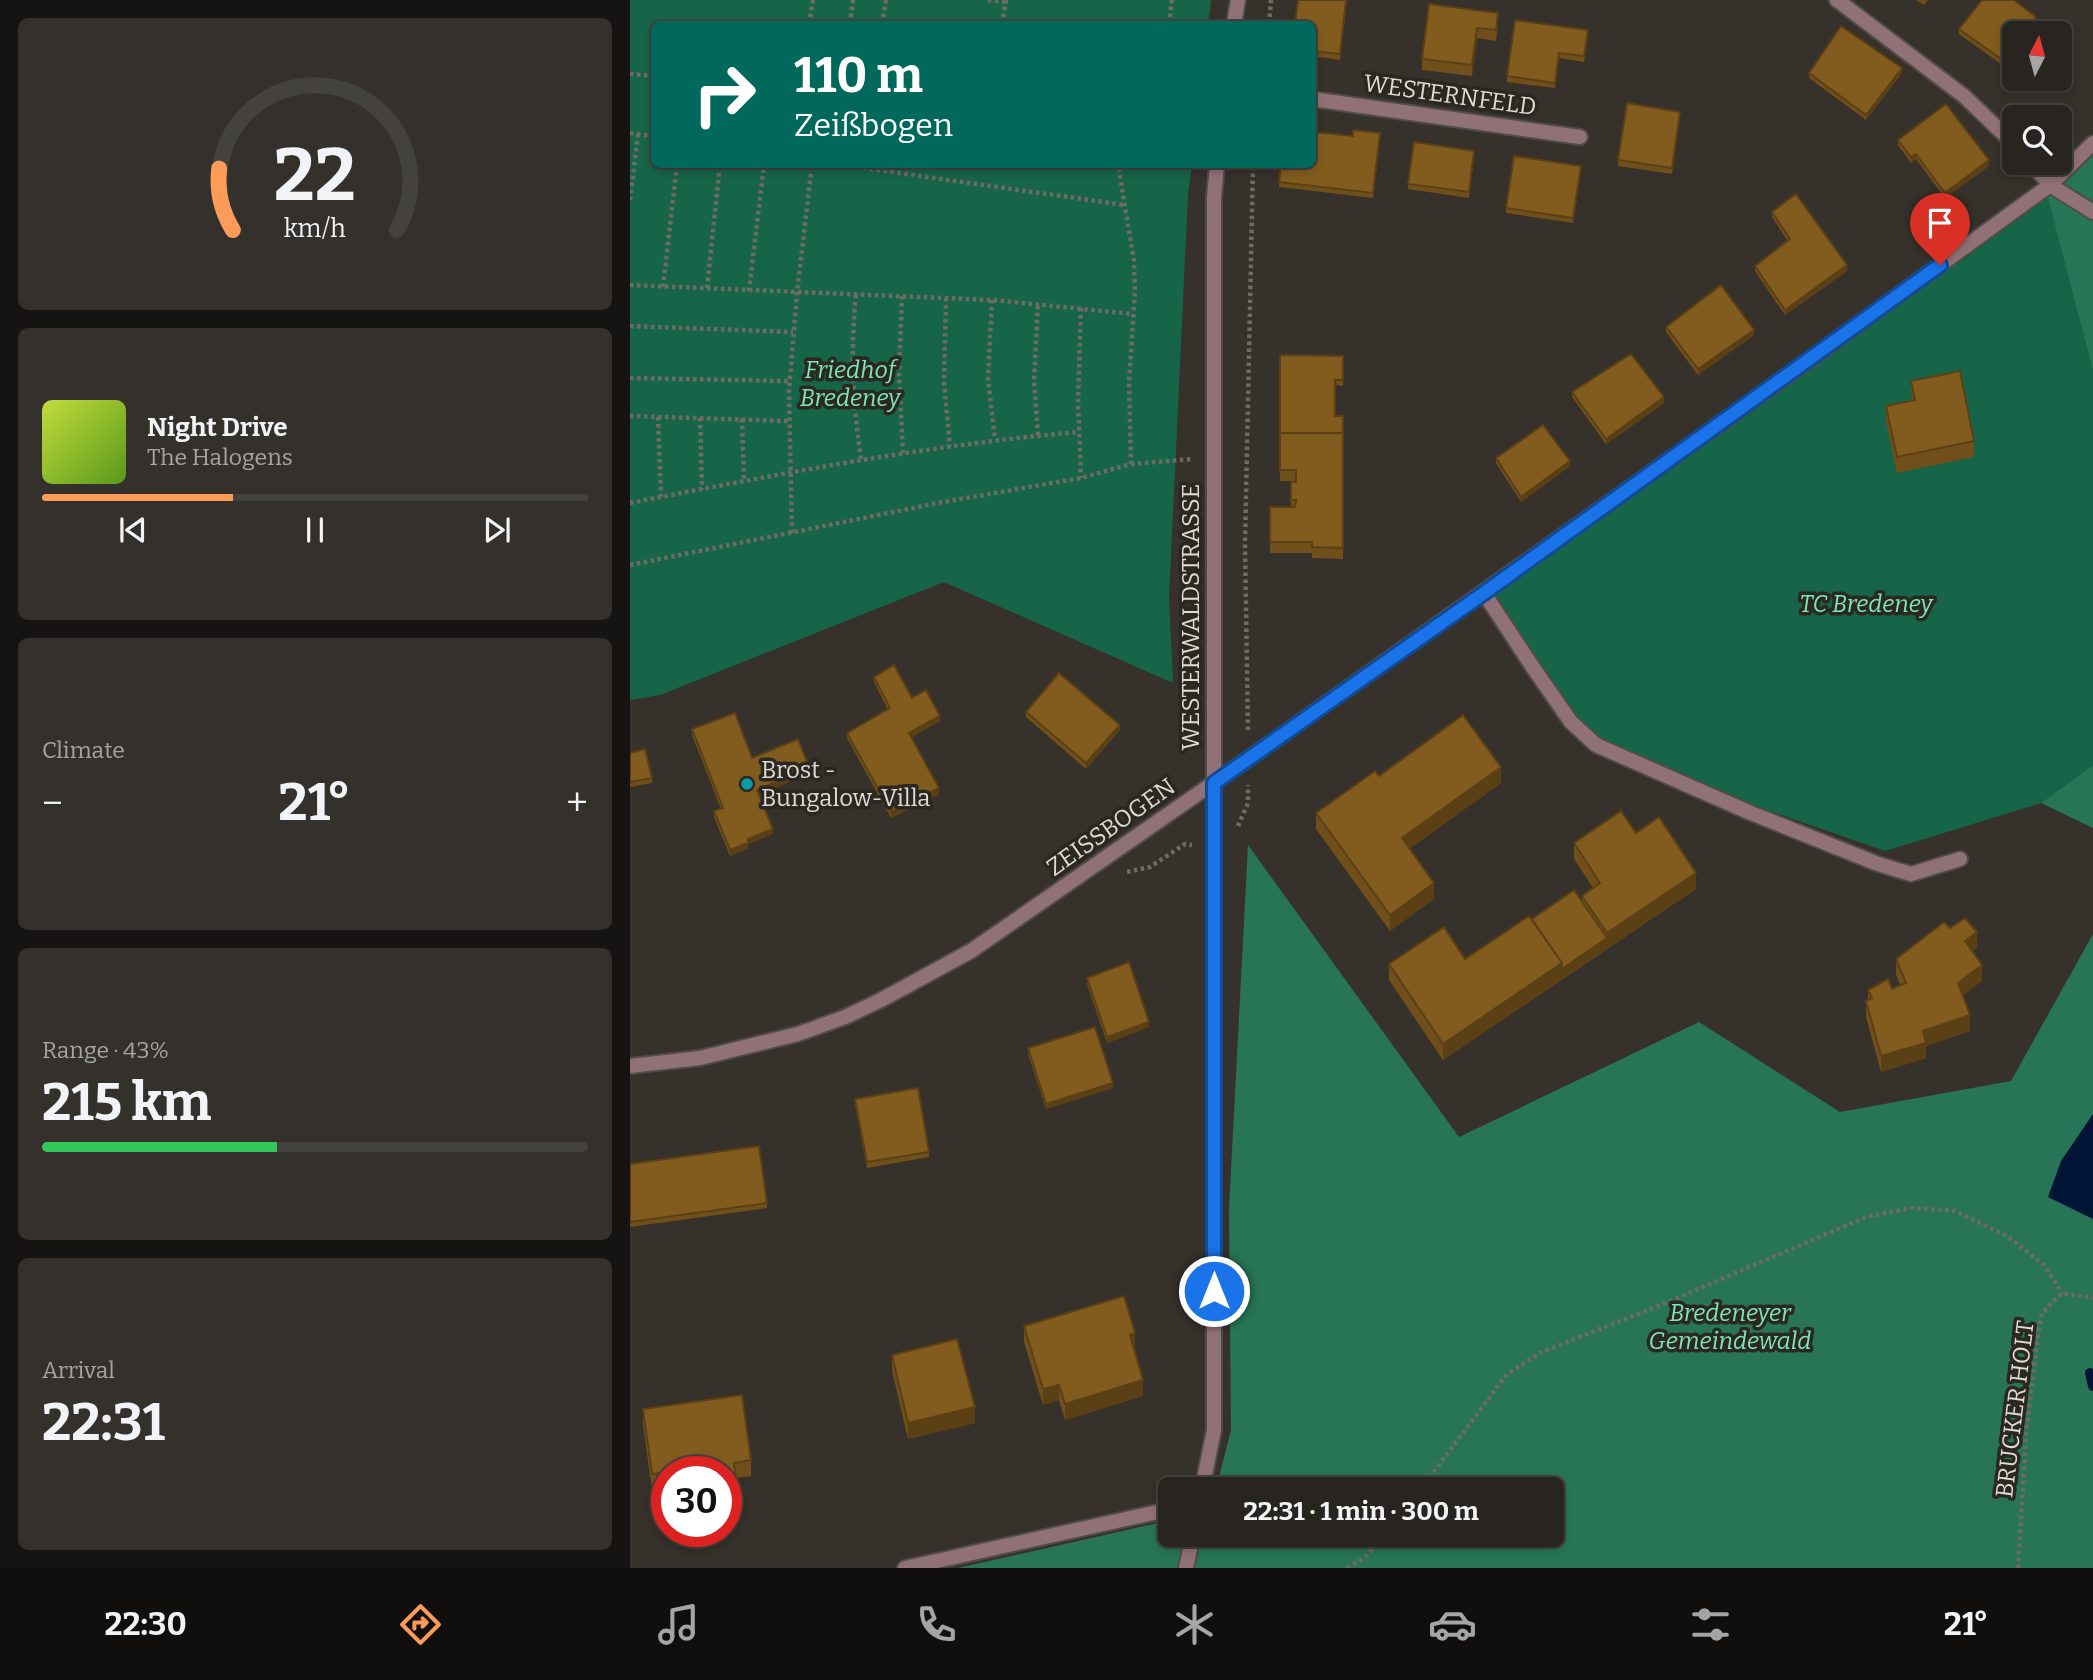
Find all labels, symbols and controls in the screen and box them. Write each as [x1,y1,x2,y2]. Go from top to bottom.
north arrow [2002,21,2072,91]
map controls [2002,21,2072,175]
text: 110 m [794,46,923,105]
icon: right [679,49,770,140]
street label: WESTERNFELD [1362,69,1538,121]
button: search [2002,105,2072,175]
text: Zeißbogen [794,106,953,144]
text: 22 [274,132,356,219]
pin [1910,193,1970,265]
icon: arrive [1921,204,1959,242]
text: km/h [284,214,346,244]
park label: Friedhof Bredeney [800,356,902,412]
text: Night Drive [147,412,288,443]
text: The Halogens [147,443,293,471]
street label: WESTERWALDSTRASSE [1177,484,1205,750]
icon: previous [114,511,152,549]
icon: pause [296,511,334,549]
icon: next [478,511,516,549]
park label: TC Bredeney [1800,590,1934,618]
text: Climate [42,736,125,764]
place label: Brost - Bungalow-Villa [761,756,930,812]
text: 21° [278,771,351,834]
street label: ZEISSBOGEN [1041,772,1181,882]
marker: Brost - Bungalow-Villa [739,776,755,792]
text: − [42,780,63,826]
text: + [566,780,588,826]
text: Range · 43% [42,1036,169,1064]
text: 215 km [42,1071,211,1134]
position arrow [1177,1254,1251,1328]
park label: Bredeneyer Gemeindewald [1649,1299,1811,1355]
street label: BRUCKER HOLT [1990,1319,2040,1499]
text: Arrival [42,1356,115,1384]
text: 22:31 [42,1391,165,1454]
speed limit sign: 30 [651,1456,742,1547]
text: 22:31 · 1 min · 300 m [1243,1496,1479,1527]
icon: directions [396,1600,445,1649]
icon: music [654,1600,703,1649]
icon: phone [912,1600,961,1649]
icon: climate [1170,1600,1219,1649]
icon: car [1428,1600,1477,1649]
icon: filters [1686,1600,1735,1649]
text: 22:30 [105,1605,187,1643]
text: 21° [1944,1605,1988,1643]

